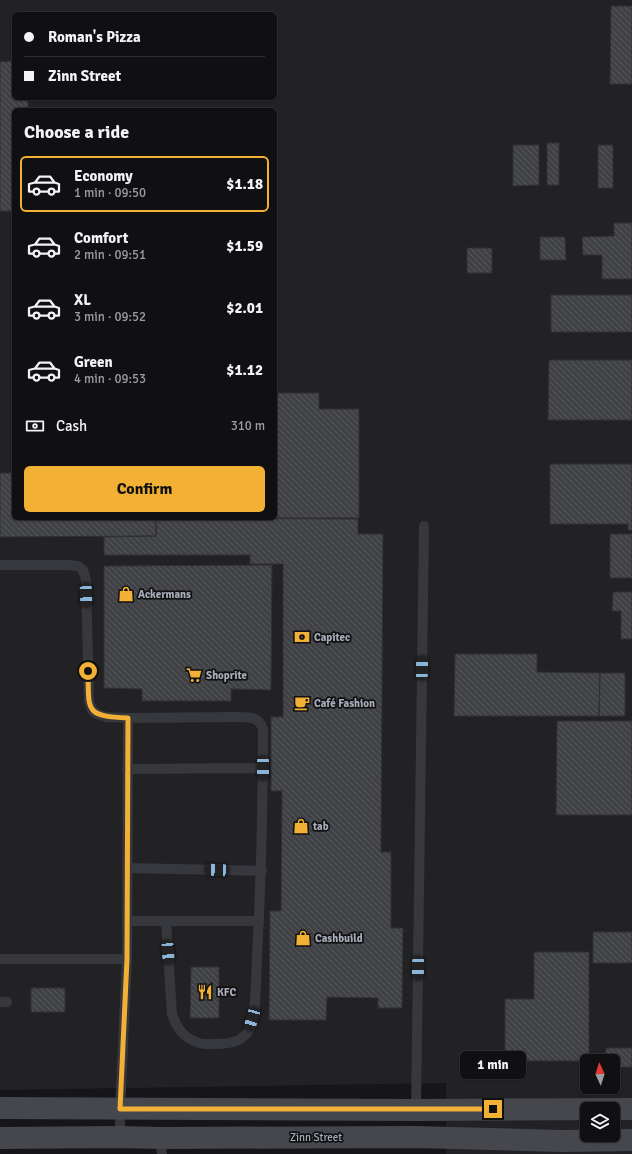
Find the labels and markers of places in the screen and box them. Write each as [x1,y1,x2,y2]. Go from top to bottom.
shop icon: Ackermans [117,585,135,603]
place label: Ackermans [138,588,191,601]
bank icon: Capitec [293,628,311,646]
place label: Capitec [314,631,350,644]
supermarket icon: Shoprite [185,666,203,684]
place label: Shoprite [206,669,248,682]
cafe icon: Café Fashion [293,694,311,712]
place label: Café Fashion [314,697,375,710]
shop icon: tab [292,817,310,835]
place label: tab [312,820,329,833]
shop icon: Cashbuild [294,929,312,947]
place label: Cashbuild [315,932,363,945]
restaurant icon: KFC [196,983,214,1001]
place label: KFC [217,986,237,999]

